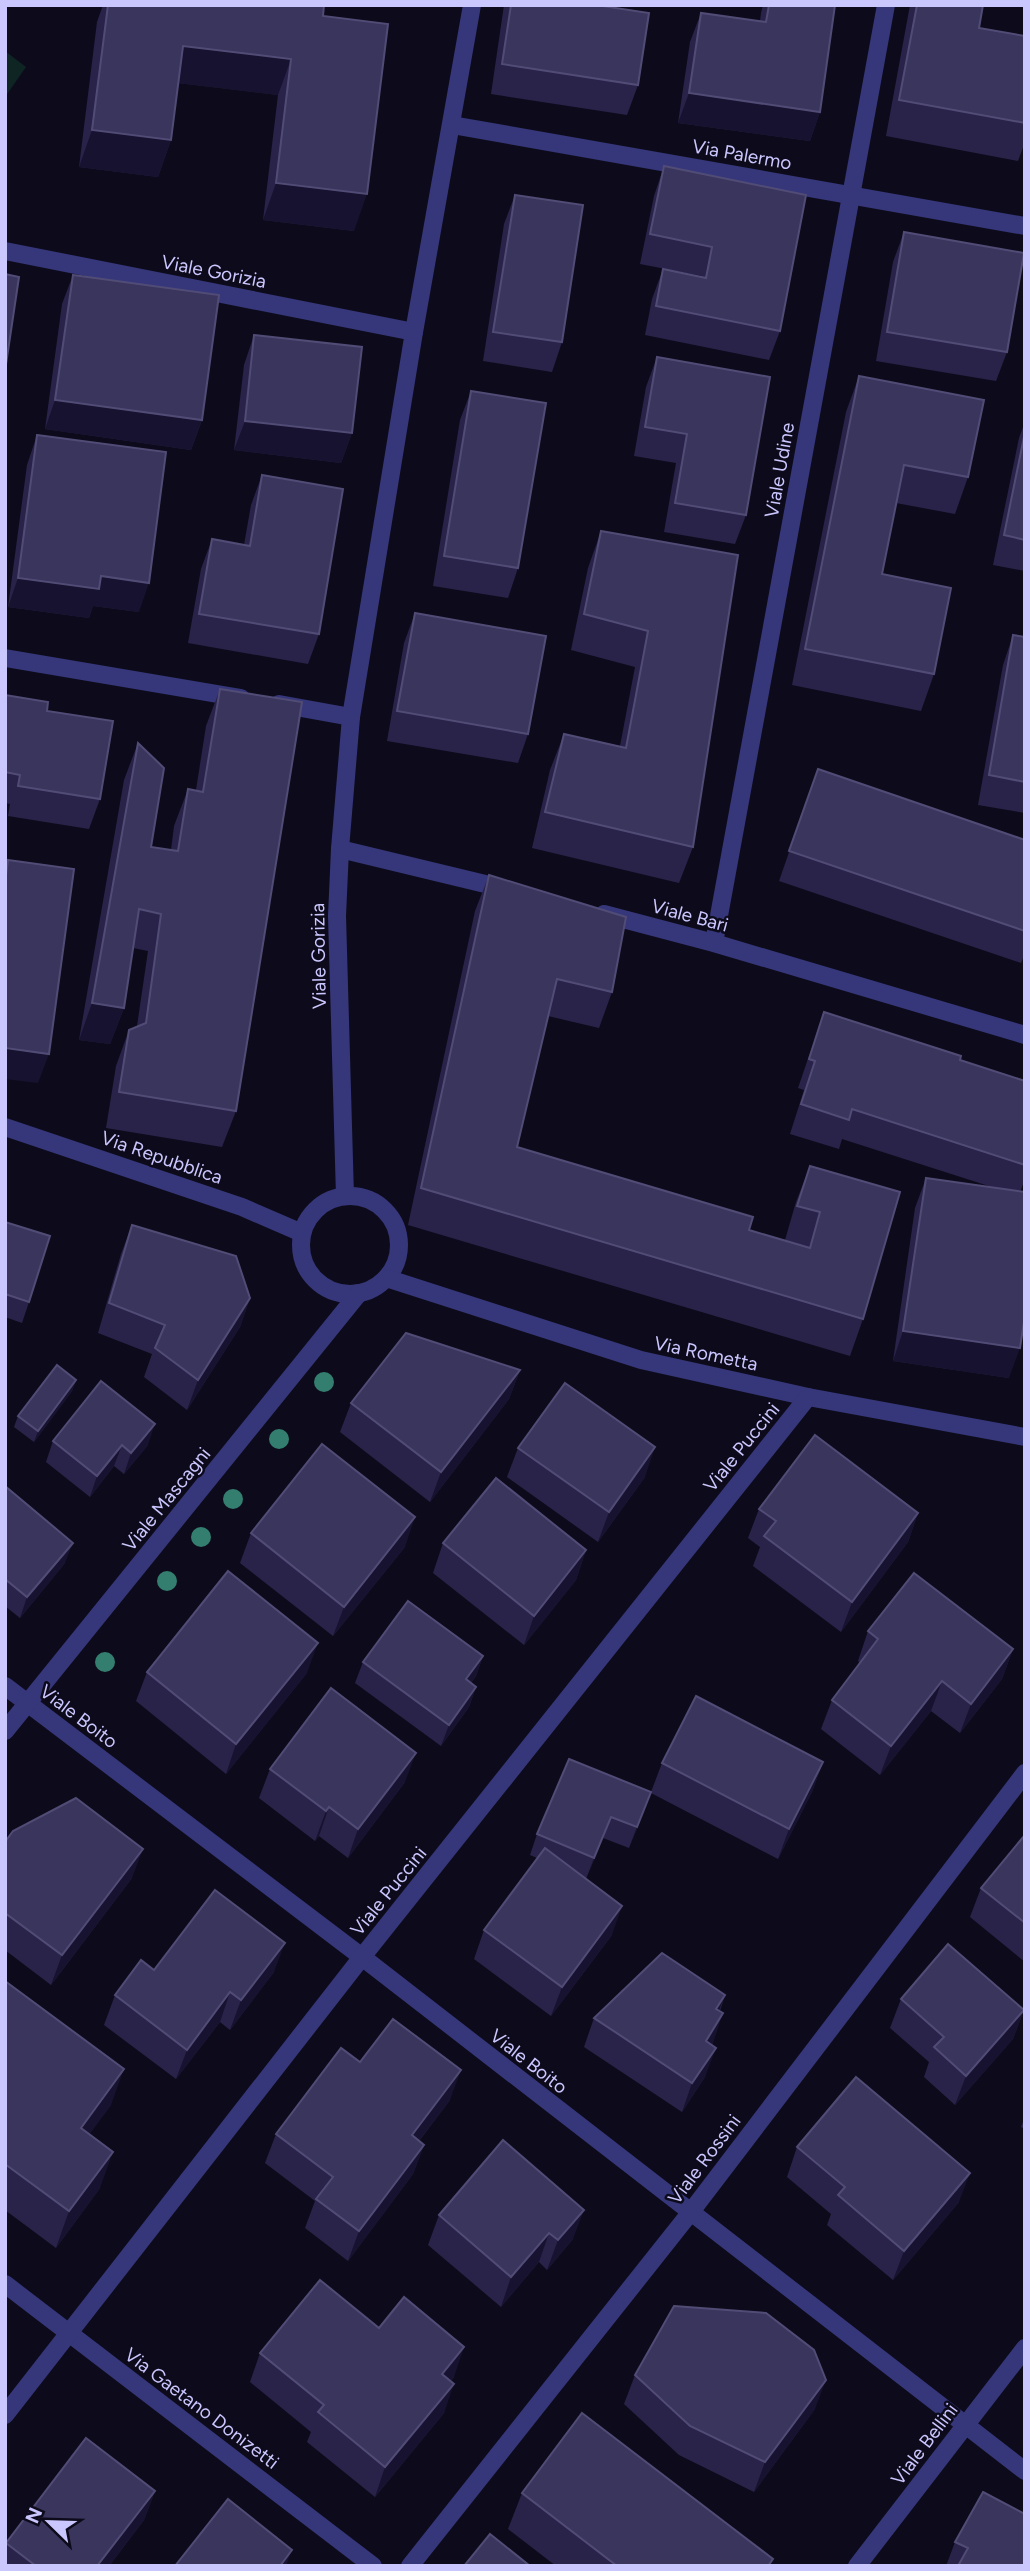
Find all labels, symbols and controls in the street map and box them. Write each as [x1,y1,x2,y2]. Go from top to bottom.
street label: Via Palermo [690,134,793,175]
street label: Viale Gorizia [160,250,268,293]
street label: Viale Udine [760,421,799,520]
street label: Viale Bari [649,894,731,937]
street label: Viale Gorizia [306,903,331,1009]
street label: Via Repubblica [98,1126,226,1189]
street label: Via Rometta [652,1331,760,1376]
street label: Viale Puccini [698,1398,784,1497]
street label: Viale Mascagni [117,1443,215,1556]
street label: Viale Boito [35,1680,122,1753]
street label: Viale Puccini [345,1842,431,1941]
street label: Viale Boito [485,2024,572,2099]
street label: Viale Rossini [663,2110,746,2209]
street label: Via Gaetano Donizetti [120,2343,283,2474]
street label: Viale Bellini [886,2399,963,2490]
north arrow [14,2487,84,2557]
text: N [20,2504,47,2527]

